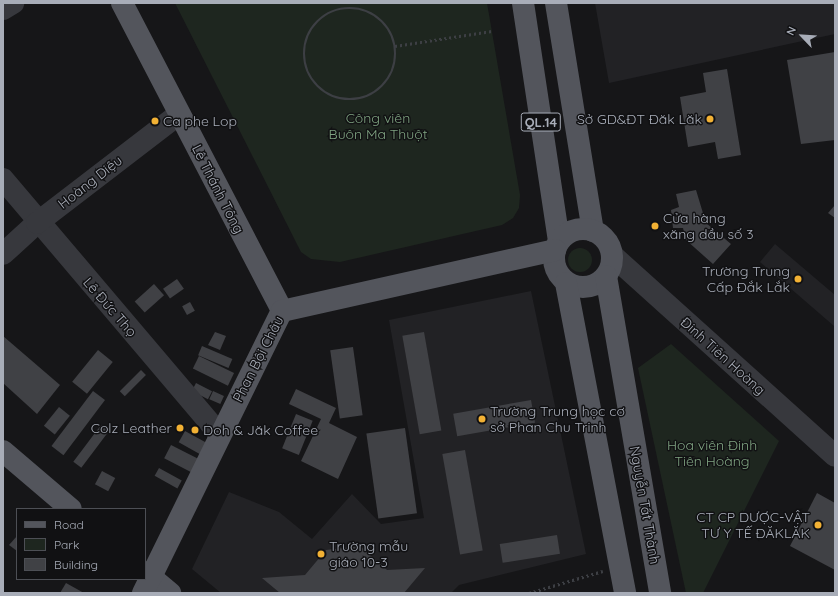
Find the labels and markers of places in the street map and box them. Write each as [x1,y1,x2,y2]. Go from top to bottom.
place label: Sở GD&ĐT Đăk Lăk [577,111,702,127]
place label: Ca phe Lop [163,113,237,129]
marker: Sở GD&ĐT Đăk Lăk [705,114,715,124]
marker: Ca phe Lop [150,116,160,126]
place label: Cửa hàng xăng dầu số 3 [663,210,754,242]
marker: Cửa hàng xăng dầu số 3 [650,221,660,231]
place label: Trường Trung Cấp Đắk Lắk [702,263,790,296]
marker: Trường Trung Cấp Đắk Lắk [793,274,803,284]
place label: Trường Trung học cơ sở Phan Chu Trinh [490,403,625,436]
marker: Trường Trung học cơ sở Phan Chu Trinh [477,414,487,424]
place label: Colz Leather [91,420,172,436]
place label: Doh & Jăk Coffee [203,422,318,438]
marker: Colz Leather [175,423,185,433]
marker: Doh & Jăk Coffee [190,425,200,435]
place label: CT CP DƯỢC-VẬT TƯ Y TẾ ĐĂKLĂK [696,509,810,542]
marker: CT CP DƯỢC-VẬT TƯ Y TẾ ĐĂKLĂK [813,520,823,530]
place label: Trường mẫu giáo 10-3 [329,538,408,570]
marker: Trường mẫu giáo 10-3 [316,549,326,559]

